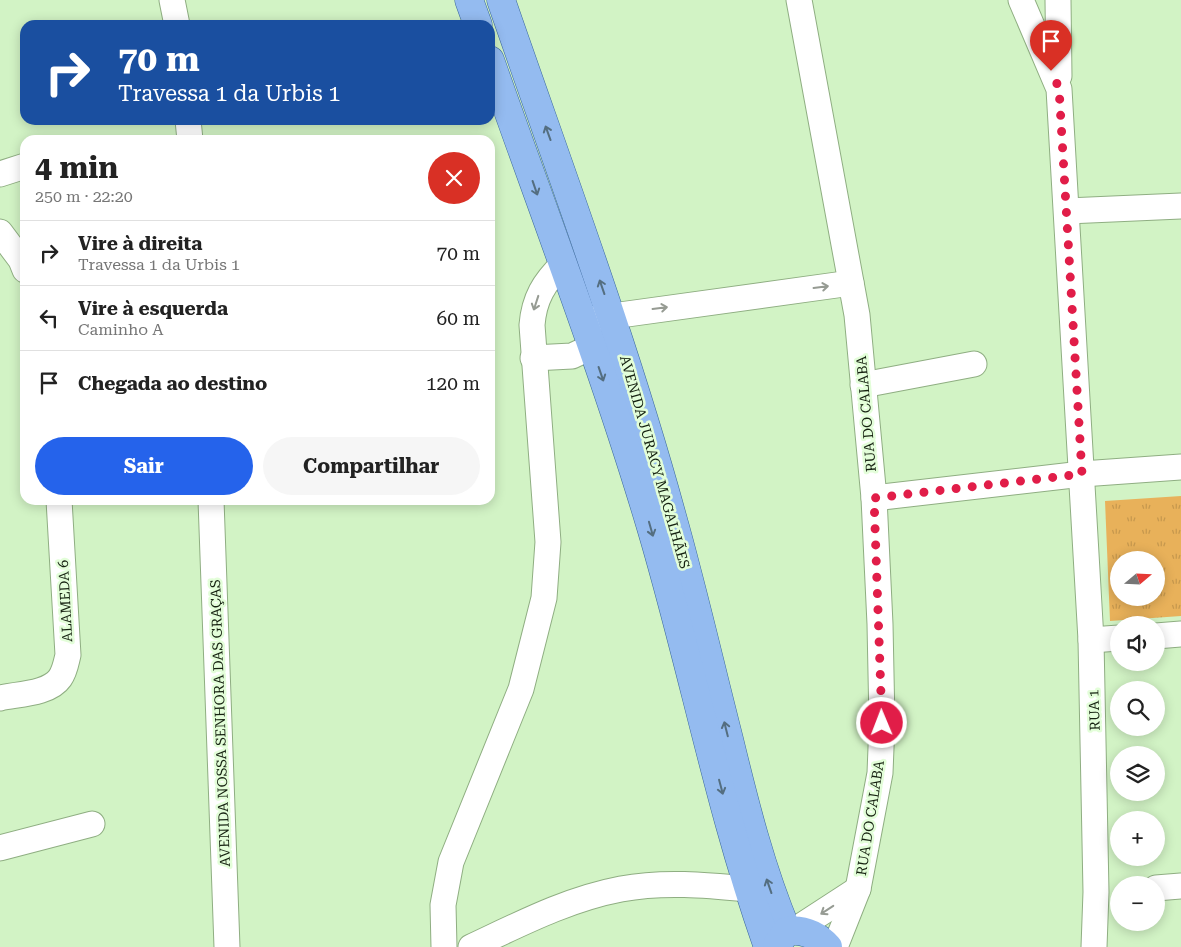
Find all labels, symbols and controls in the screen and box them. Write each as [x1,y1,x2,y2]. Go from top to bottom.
pin [1030,20,1072,71]
icon: arrive [1037,27,1065,55]
text: 70 m [118,39,200,80]
icon: right [35,40,100,105]
text: Travessa 1 da Urbis 1 [118,81,341,106]
one-way arrow [543,126,552,142]
text: 4 min [35,150,118,185]
button: close [428,152,480,204]
one-way arrow [531,180,540,195]
text: 250 m · 22:20 [35,187,133,206]
text: Vire à direita [78,232,202,255]
icon: right [35,239,63,267]
text: 70 m [437,242,480,265]
text: Travessa 1 da Urbis 1 [78,255,240,274]
one-way arrow [597,279,606,295]
one-way arrow [812,282,828,292]
one-way arrow [531,295,540,311]
text: Vire à esquerda [78,297,228,320]
one-way arrow [651,303,667,313]
icon: left [35,304,63,332]
text: 60 m [437,307,480,330]
text: Caminho A [78,320,163,339]
street label: AVENIDA JURACY MAGALHÃES [617,353,693,571]
street label: RUA DO CALABA [853,355,879,473]
one-way arrow [596,366,606,382]
icon: arrive [35,369,63,397]
text: Chegada ao destino [78,372,267,395]
text: 120 m [426,372,480,395]
button: Sair [35,437,253,495]
button: Compartilhar [263,437,480,495]
one-way arrow [647,520,657,536]
north arrow [1110,551,1165,606]
map controls [1110,551,1165,931]
street label: ALAMEDA 6 [55,559,75,643]
street label: AVENIDA NOSSA SENHORA DAS GRAÇAS [207,579,233,867]
button: sound [1110,616,1165,671]
button: search [1110,681,1165,736]
street label: RUA 1 [1085,689,1103,731]
position arrow [855,696,907,748]
one-way arrow [721,722,731,738]
button: layers [1110,746,1165,801]
street label: RUA DO CALABA [853,759,887,877]
one-way arrow [716,779,726,795]
button: + [1110,811,1165,866]
button: − [1110,876,1165,931]
one-way arrow [764,879,773,894]
one-way arrow [820,905,834,915]

